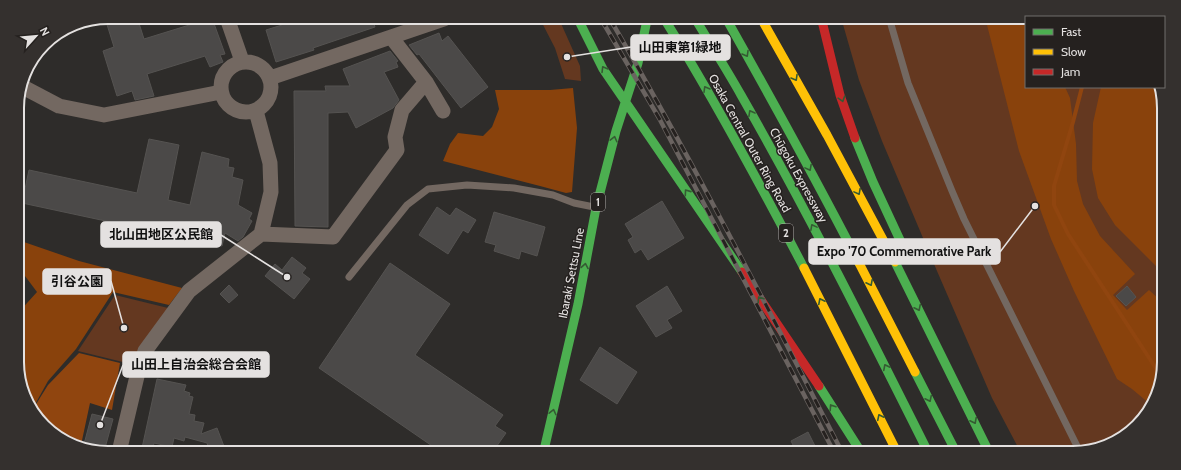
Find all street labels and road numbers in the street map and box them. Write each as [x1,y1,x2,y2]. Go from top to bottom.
street label: Osaka Central Outer Ring Road [706,71,794,215]
street label: Chūgoku Expressway [767,125,831,225]
road number: 1 [591,193,605,211]
road number: 2 [779,224,793,242]
street label: Ibaraki Settsu Line [555,226,587,320]

